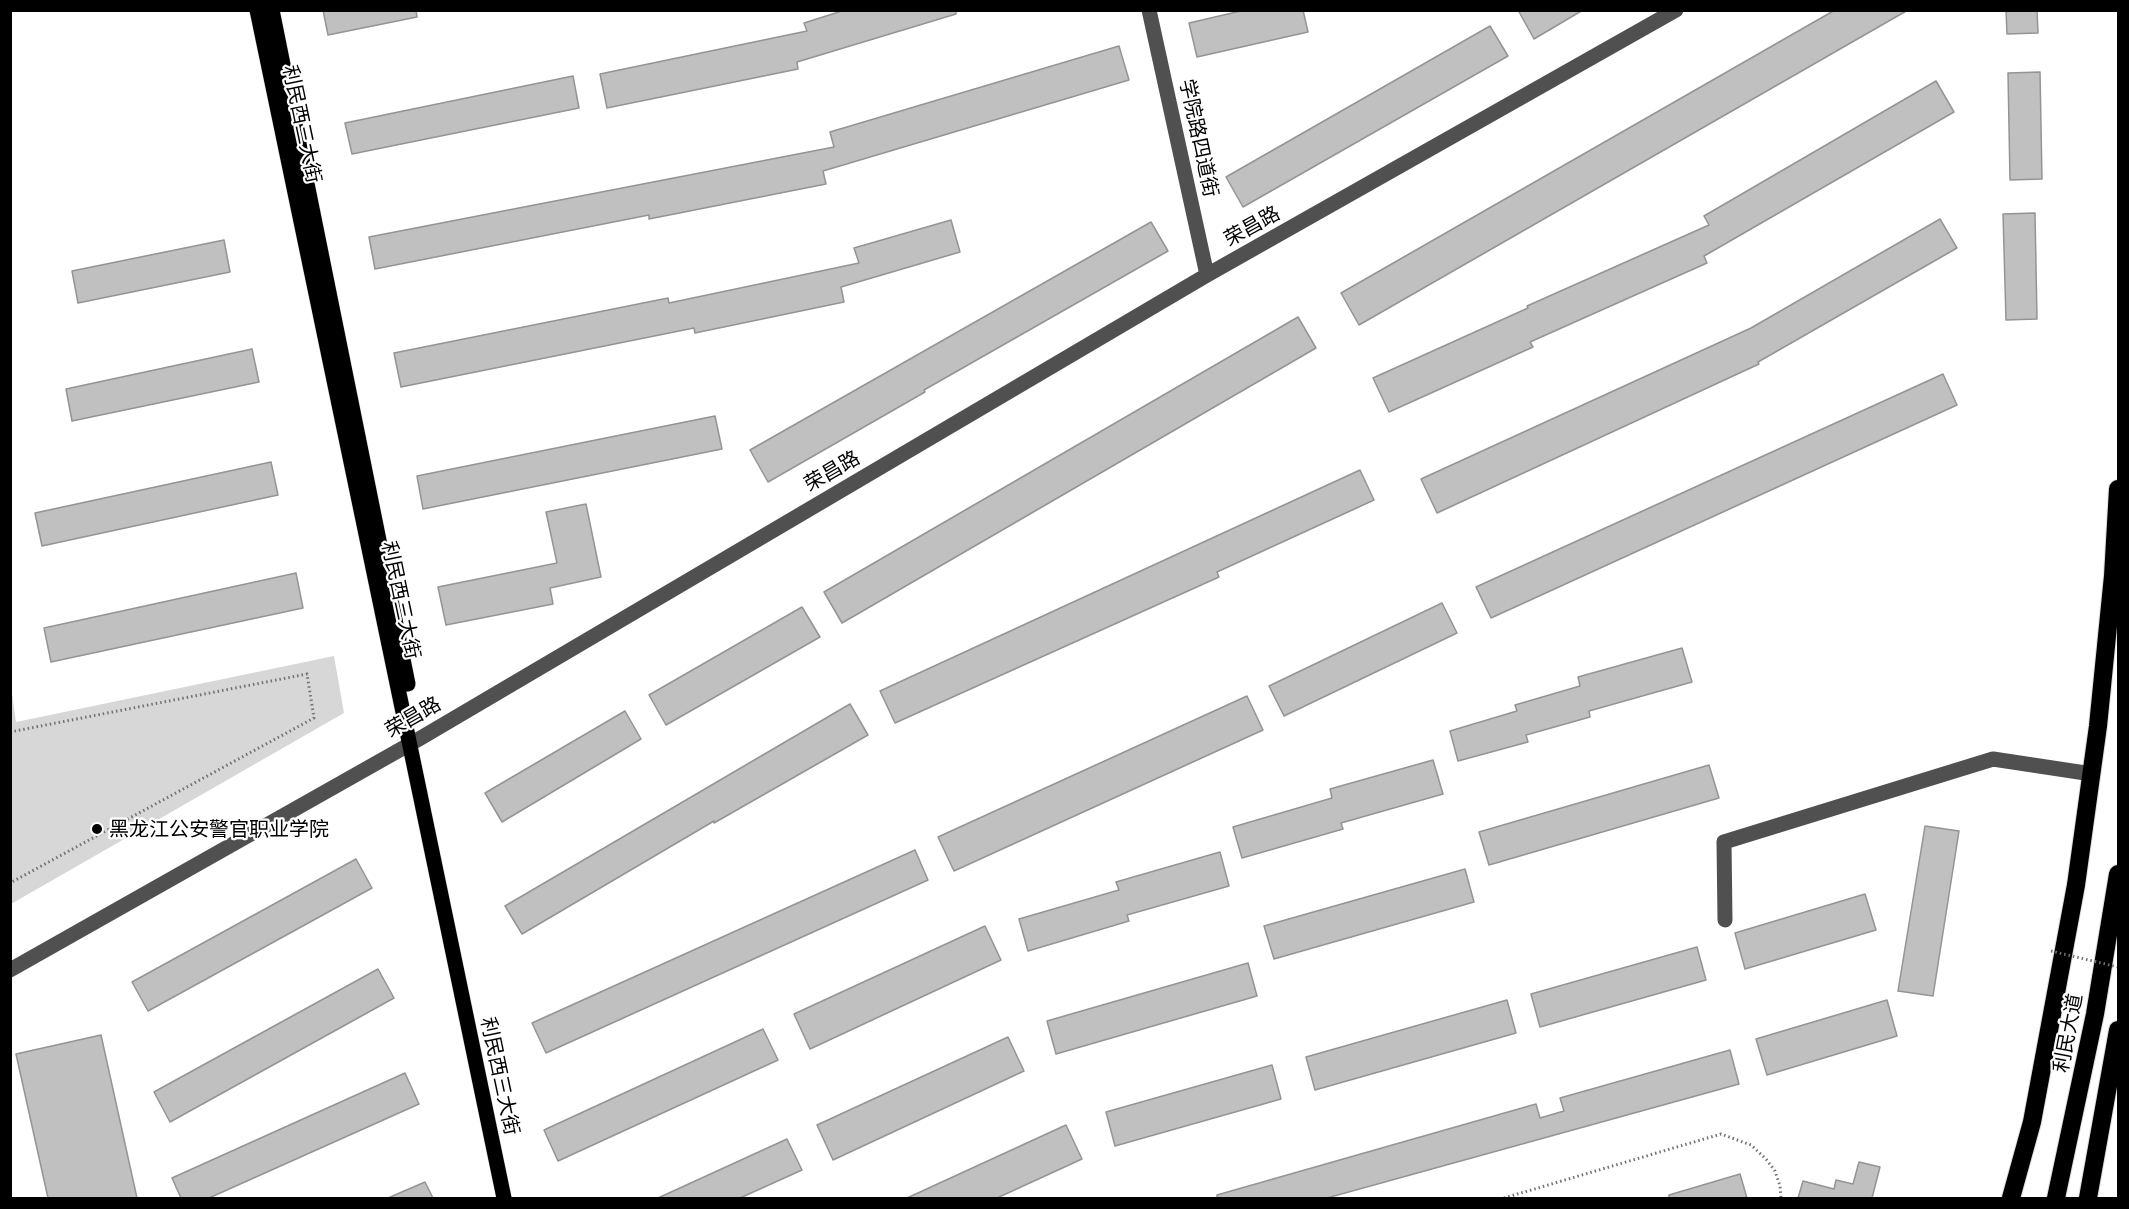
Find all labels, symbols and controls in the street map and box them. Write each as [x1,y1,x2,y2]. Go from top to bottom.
street label: 利民西三大街 [278,63,326,185]
street label: 学院路四道街 [1175,77,1223,199]
street label: 荣昌路 [1220,201,1284,251]
street label: 荣昌路 [800,446,864,496]
street label: 利民西三大街 [377,539,425,661]
street label: 荣昌路 [381,692,445,742]
place label: 黑龙江公安警官职业学院 [109,817,329,841]
marker: 黑龙江公安警官职业学院 [90,822,104,836]
street label: 利民大道 [2049,991,2087,1075]
street label: 利民西三大街 [476,1015,524,1137]

